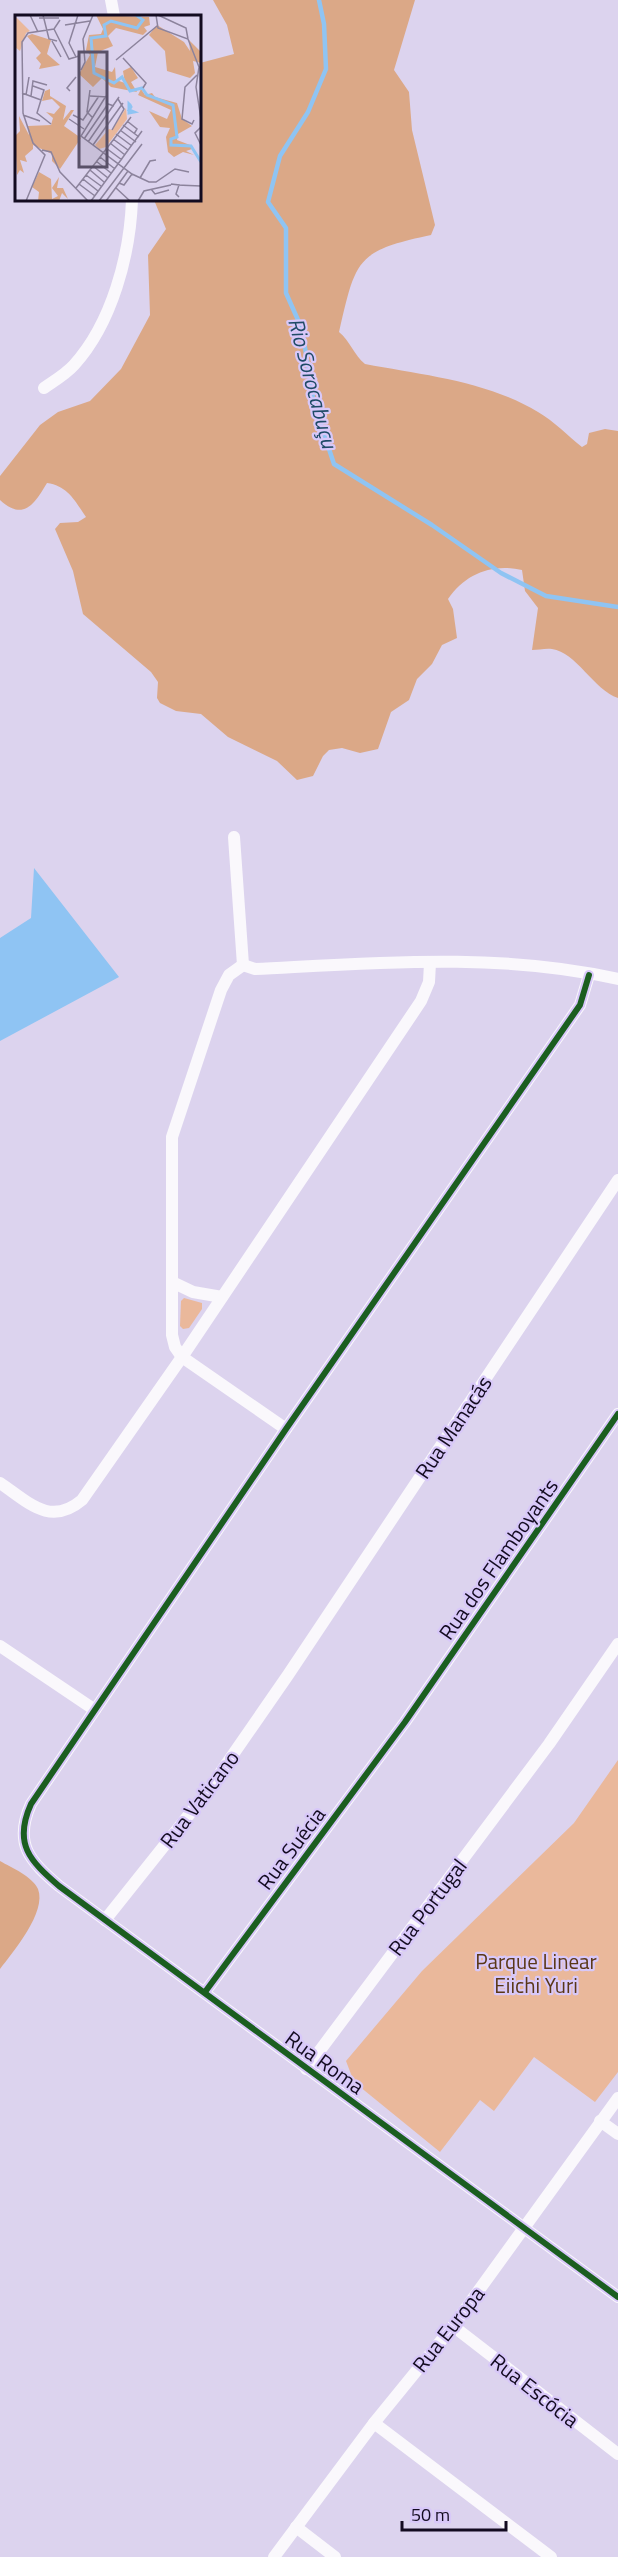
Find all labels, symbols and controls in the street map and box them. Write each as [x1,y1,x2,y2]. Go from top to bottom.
inset map [15,15,201,201]
water label: Rio Sorocabuçu [279,314,347,454]
street label: Rua Manacás [407,1369,499,1485]
street label: Rua dos Flamboyants [430,1472,566,1646]
street label: Rua Vaticano [152,1743,246,1855]
street label: Rua Suécia [249,1799,333,1896]
street label: Rua Portugal [380,1852,474,1962]
park label: Parque Linear Eiichi Yuri [475,1945,597,2001]
street label: Rua Roma [279,2022,372,2102]
street label: Rua Europa [404,2279,492,2379]
street label: Rua Escócia [484,2345,587,2435]
scale bar [402,2494,506,2532]
text: 50 m [411,2501,450,2528]

